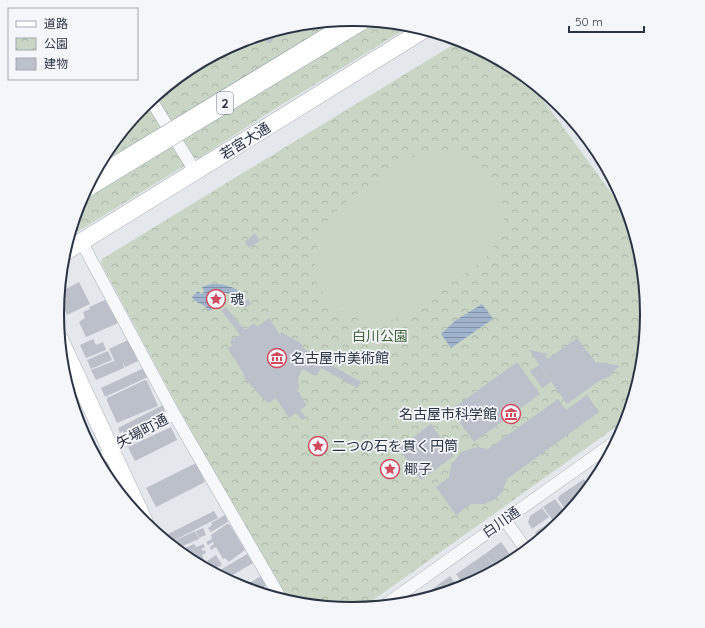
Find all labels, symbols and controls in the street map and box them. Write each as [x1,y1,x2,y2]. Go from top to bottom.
legend [8,8,138,80]
scale bar [569,8,644,34]
text: 50 m [575,14,603,29]
text: 道路 [44,16,68,31]
text: 公園 [44,36,68,51]
text: 建物 [44,56,68,71]
road number: 2 [217,92,233,114]
street label: 若宮大通 [216,119,274,163]
place icon: 魂 [205,288,227,310]
place label: 魂 [230,290,244,308]
park label: 白川公園 [352,327,408,345]
museum icon: 名古屋市美術館 [266,347,288,369]
place label: 名古屋市美術館 [291,349,389,367]
museum icon: 名古屋市科学館 [500,403,522,425]
place label: 名古屋市科学館 [399,405,497,423]
street label: 矢場町通 [113,410,171,452]
place icon: 二つの石を貫く円筒 [307,435,329,457]
place label: 二つの石を貫く円筒 [332,437,458,455]
place icon: 椰子 [379,458,401,480]
place label: 椰子 [404,460,432,478]
street label: 白川通 [479,503,523,541]

